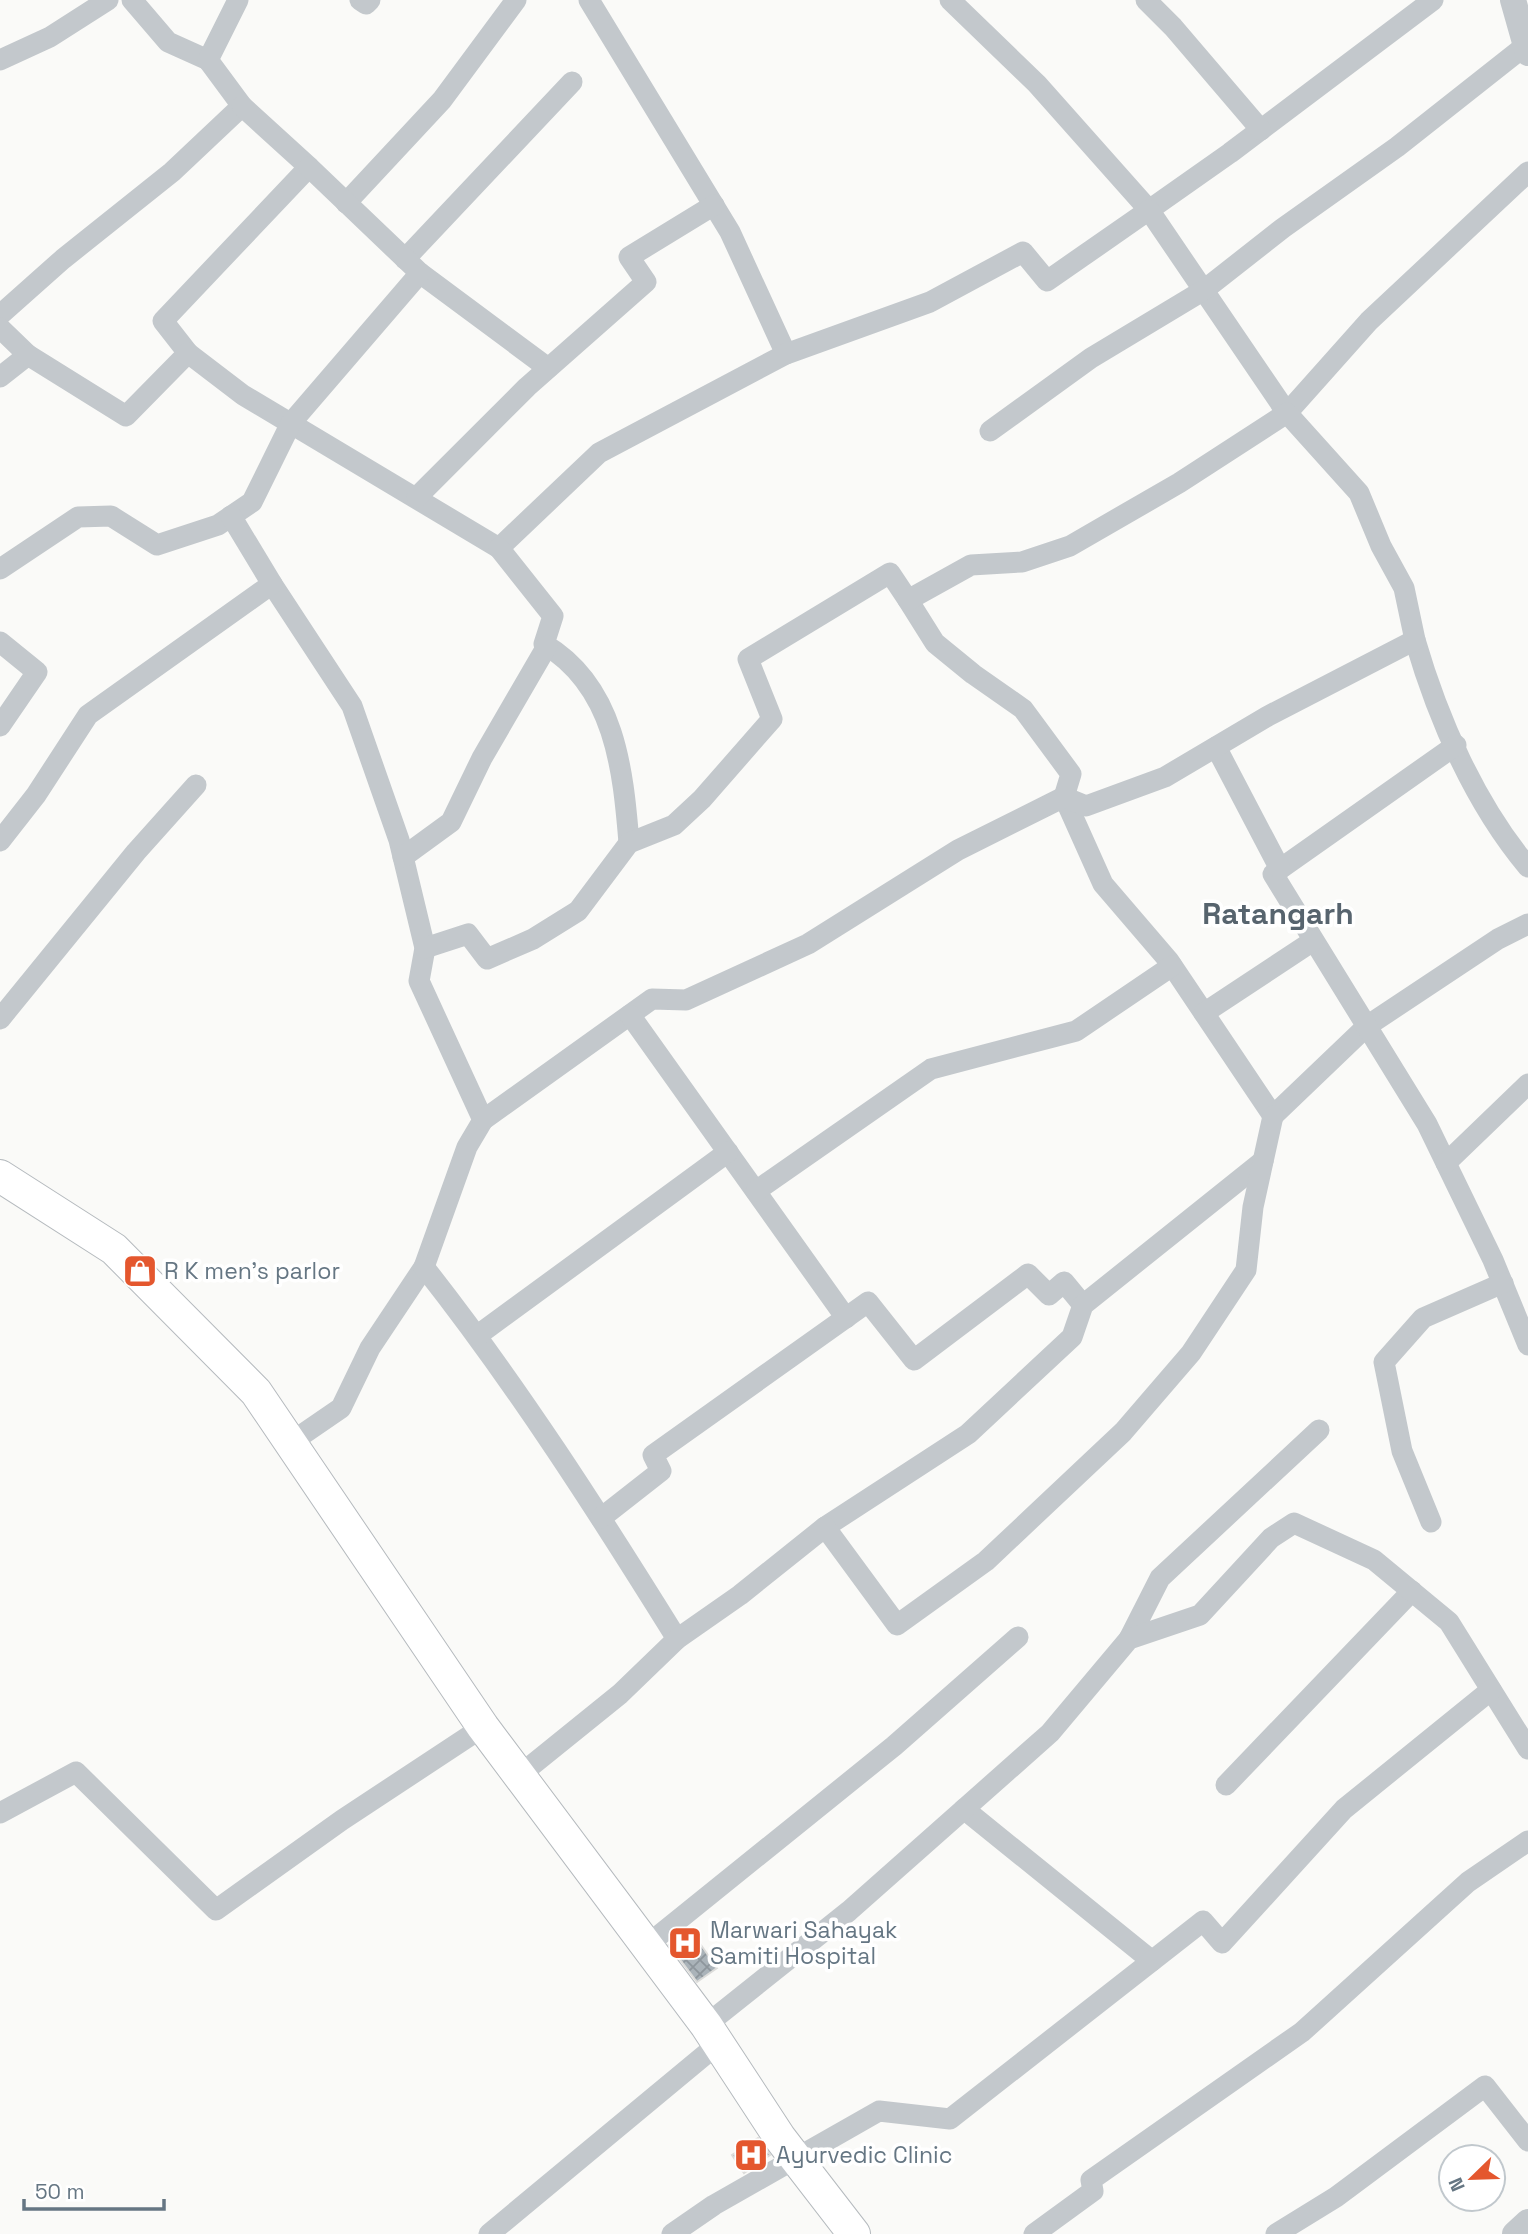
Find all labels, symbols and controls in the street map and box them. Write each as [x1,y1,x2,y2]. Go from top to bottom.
district label: Ratangarh [1202,894,1354,933]
shop icon: R K men's parlor [121,1252,159,1290]
place label: R K men's parlor [164,1256,340,1286]
place label: Marwari Sahayak Samiti Hospital [710,1915,897,1971]
hospital icon: Marwari Sahayak Samiti Hospital [666,1924,704,1962]
hospital icon: Ayurvedic Clinic [732,2136,770,2174]
place label: Ayurvedic Clinic [776,2140,953,2170]
north arrow [1437,2143,1507,2213]
scale bar [24,2168,164,2212]
text: N [1443,2174,1471,2195]
text: 50 m [35,2178,85,2205]

